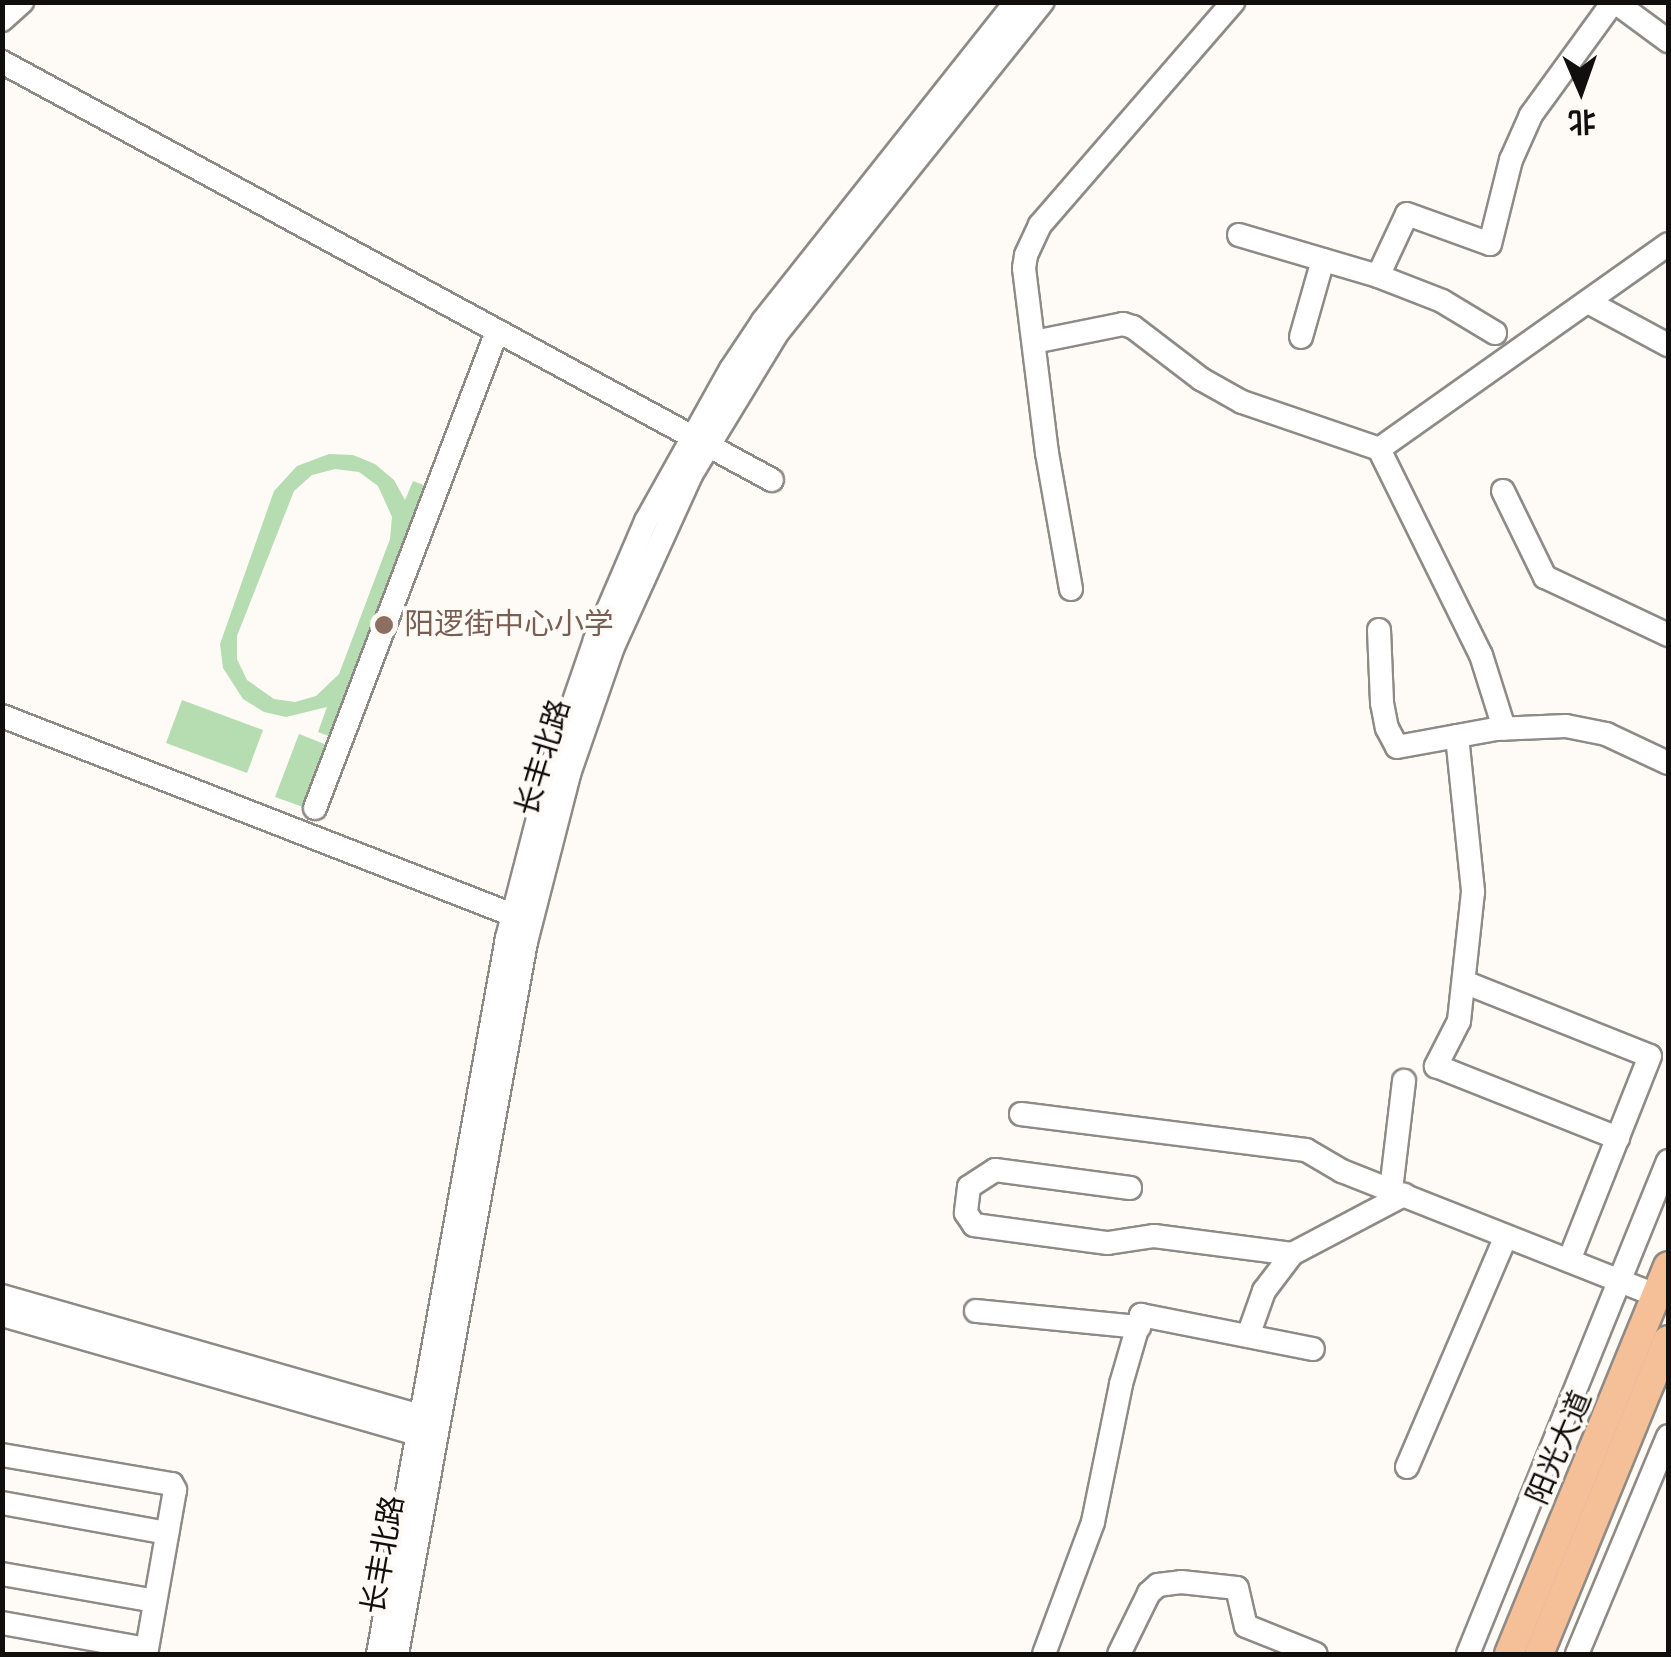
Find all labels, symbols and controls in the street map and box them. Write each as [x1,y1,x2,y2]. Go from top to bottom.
north arrow [1531,40,1631,140]
text: 北 [1567,99,1597,142]
place label: 阳逻街中心小学 [404,607,614,643]
marker: 阳逻街中心小学 [373,614,395,636]
street label: 长丰北路 [509,695,579,821]
street label: 阳光大道 [1520,1386,1600,1510]
street label: 长丰北路 [356,1493,412,1617]

